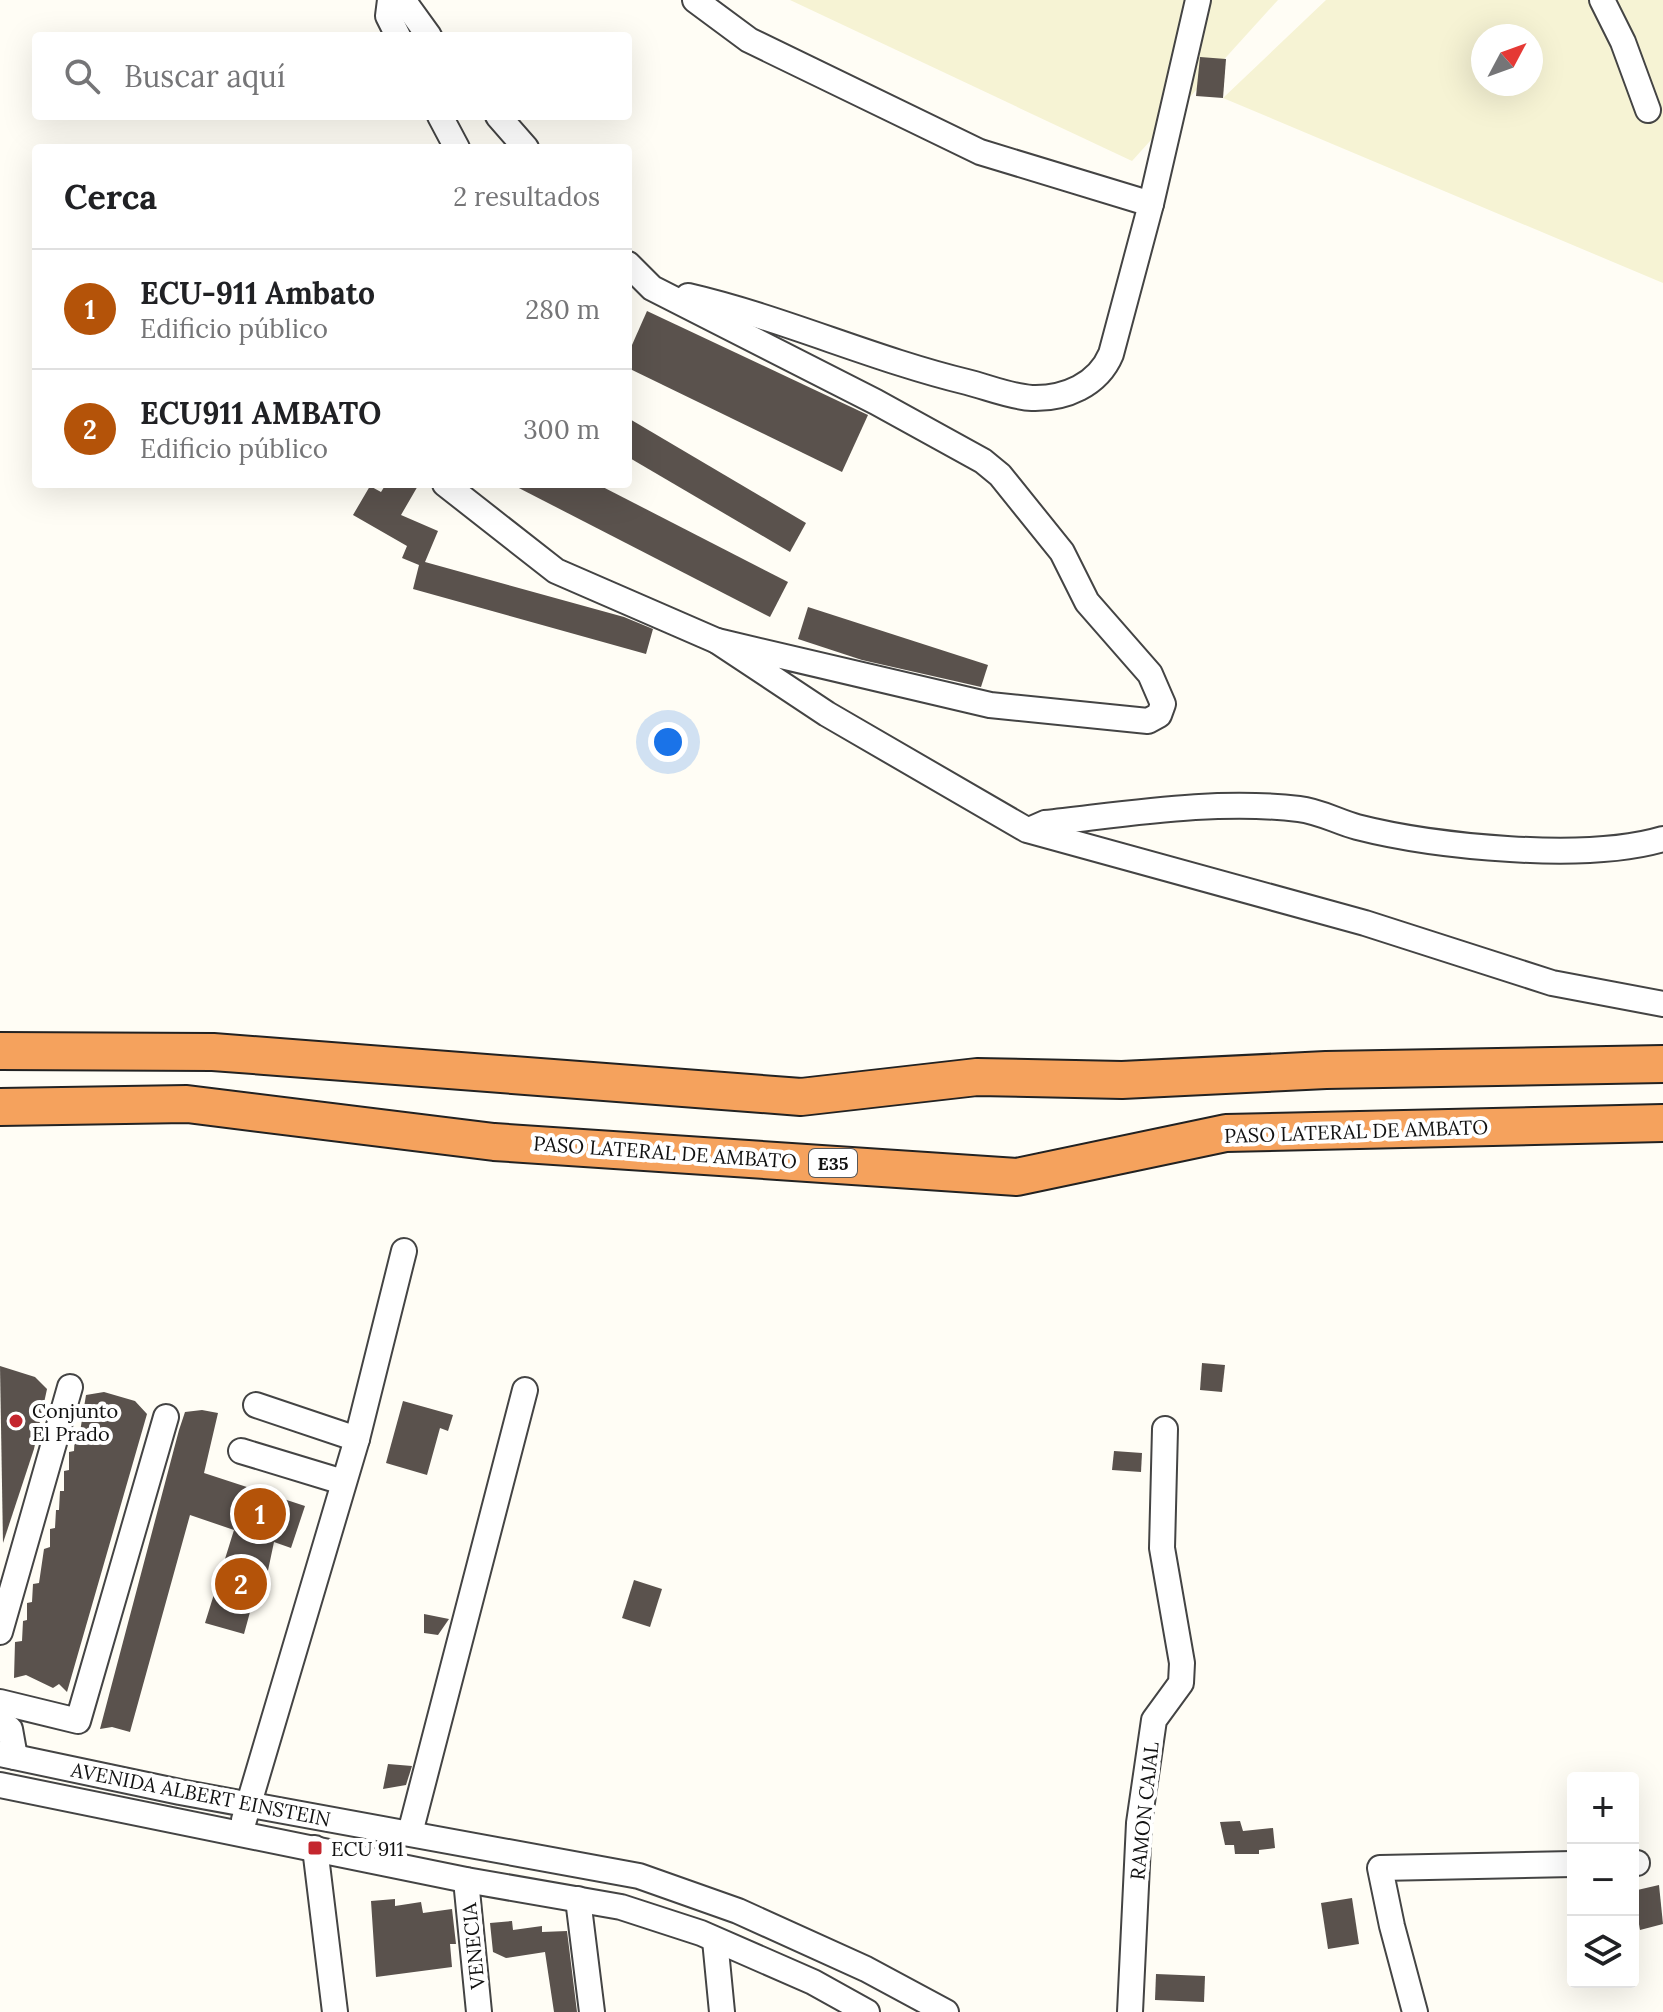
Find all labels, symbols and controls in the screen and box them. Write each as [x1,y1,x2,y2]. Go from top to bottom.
north arrow [1471,24,1543,96]
search box [32,32,632,120]
icon: search [60,54,104,98]
text: Buscar aquí [124,57,285,95]
text: Cerca [64,175,157,218]
text: 2 resultados [453,180,600,213]
text: ECU-911 Ambato [140,274,375,312]
text: 1 [85,293,95,326]
text: 280 m [525,293,600,326]
text: Edificio público [140,312,328,345]
text: ECU911 AMBATO [140,394,381,432]
text: 2 [83,413,97,446]
text: 300 m [523,413,600,446]
text: Edificio público [140,432,328,465]
your location [648,722,688,762]
street label: PASO LATERAL DE AMBATO [1223,1114,1489,1148]
street label: PASO LATERAL DE AMBATO [532,1130,798,1174]
road number: E35 [809,1149,857,1177]
place label: Conjunto El Prado [32,1398,118,1446]
marker: Conjunto El Prado [7,1412,25,1430]
pin: 1 [234,1484,286,1544]
pin: 2 [215,1554,267,1614]
street label: RAMON CAJAL [1124,1740,1164,1881]
street label: AVENIDA ALBERT EINSTEIN [68,1756,333,1831]
map controls [1567,1772,1639,1988]
button: + [1567,1772,1639,1844]
place label: ECU 911 [331,1836,404,1861]
marker: ECU 911 [306,1839,324,1857]
button: − [1567,1844,1639,1916]
street label: VENECIA [456,1901,490,1991]
button: layers [1567,1916,1639,1988]

